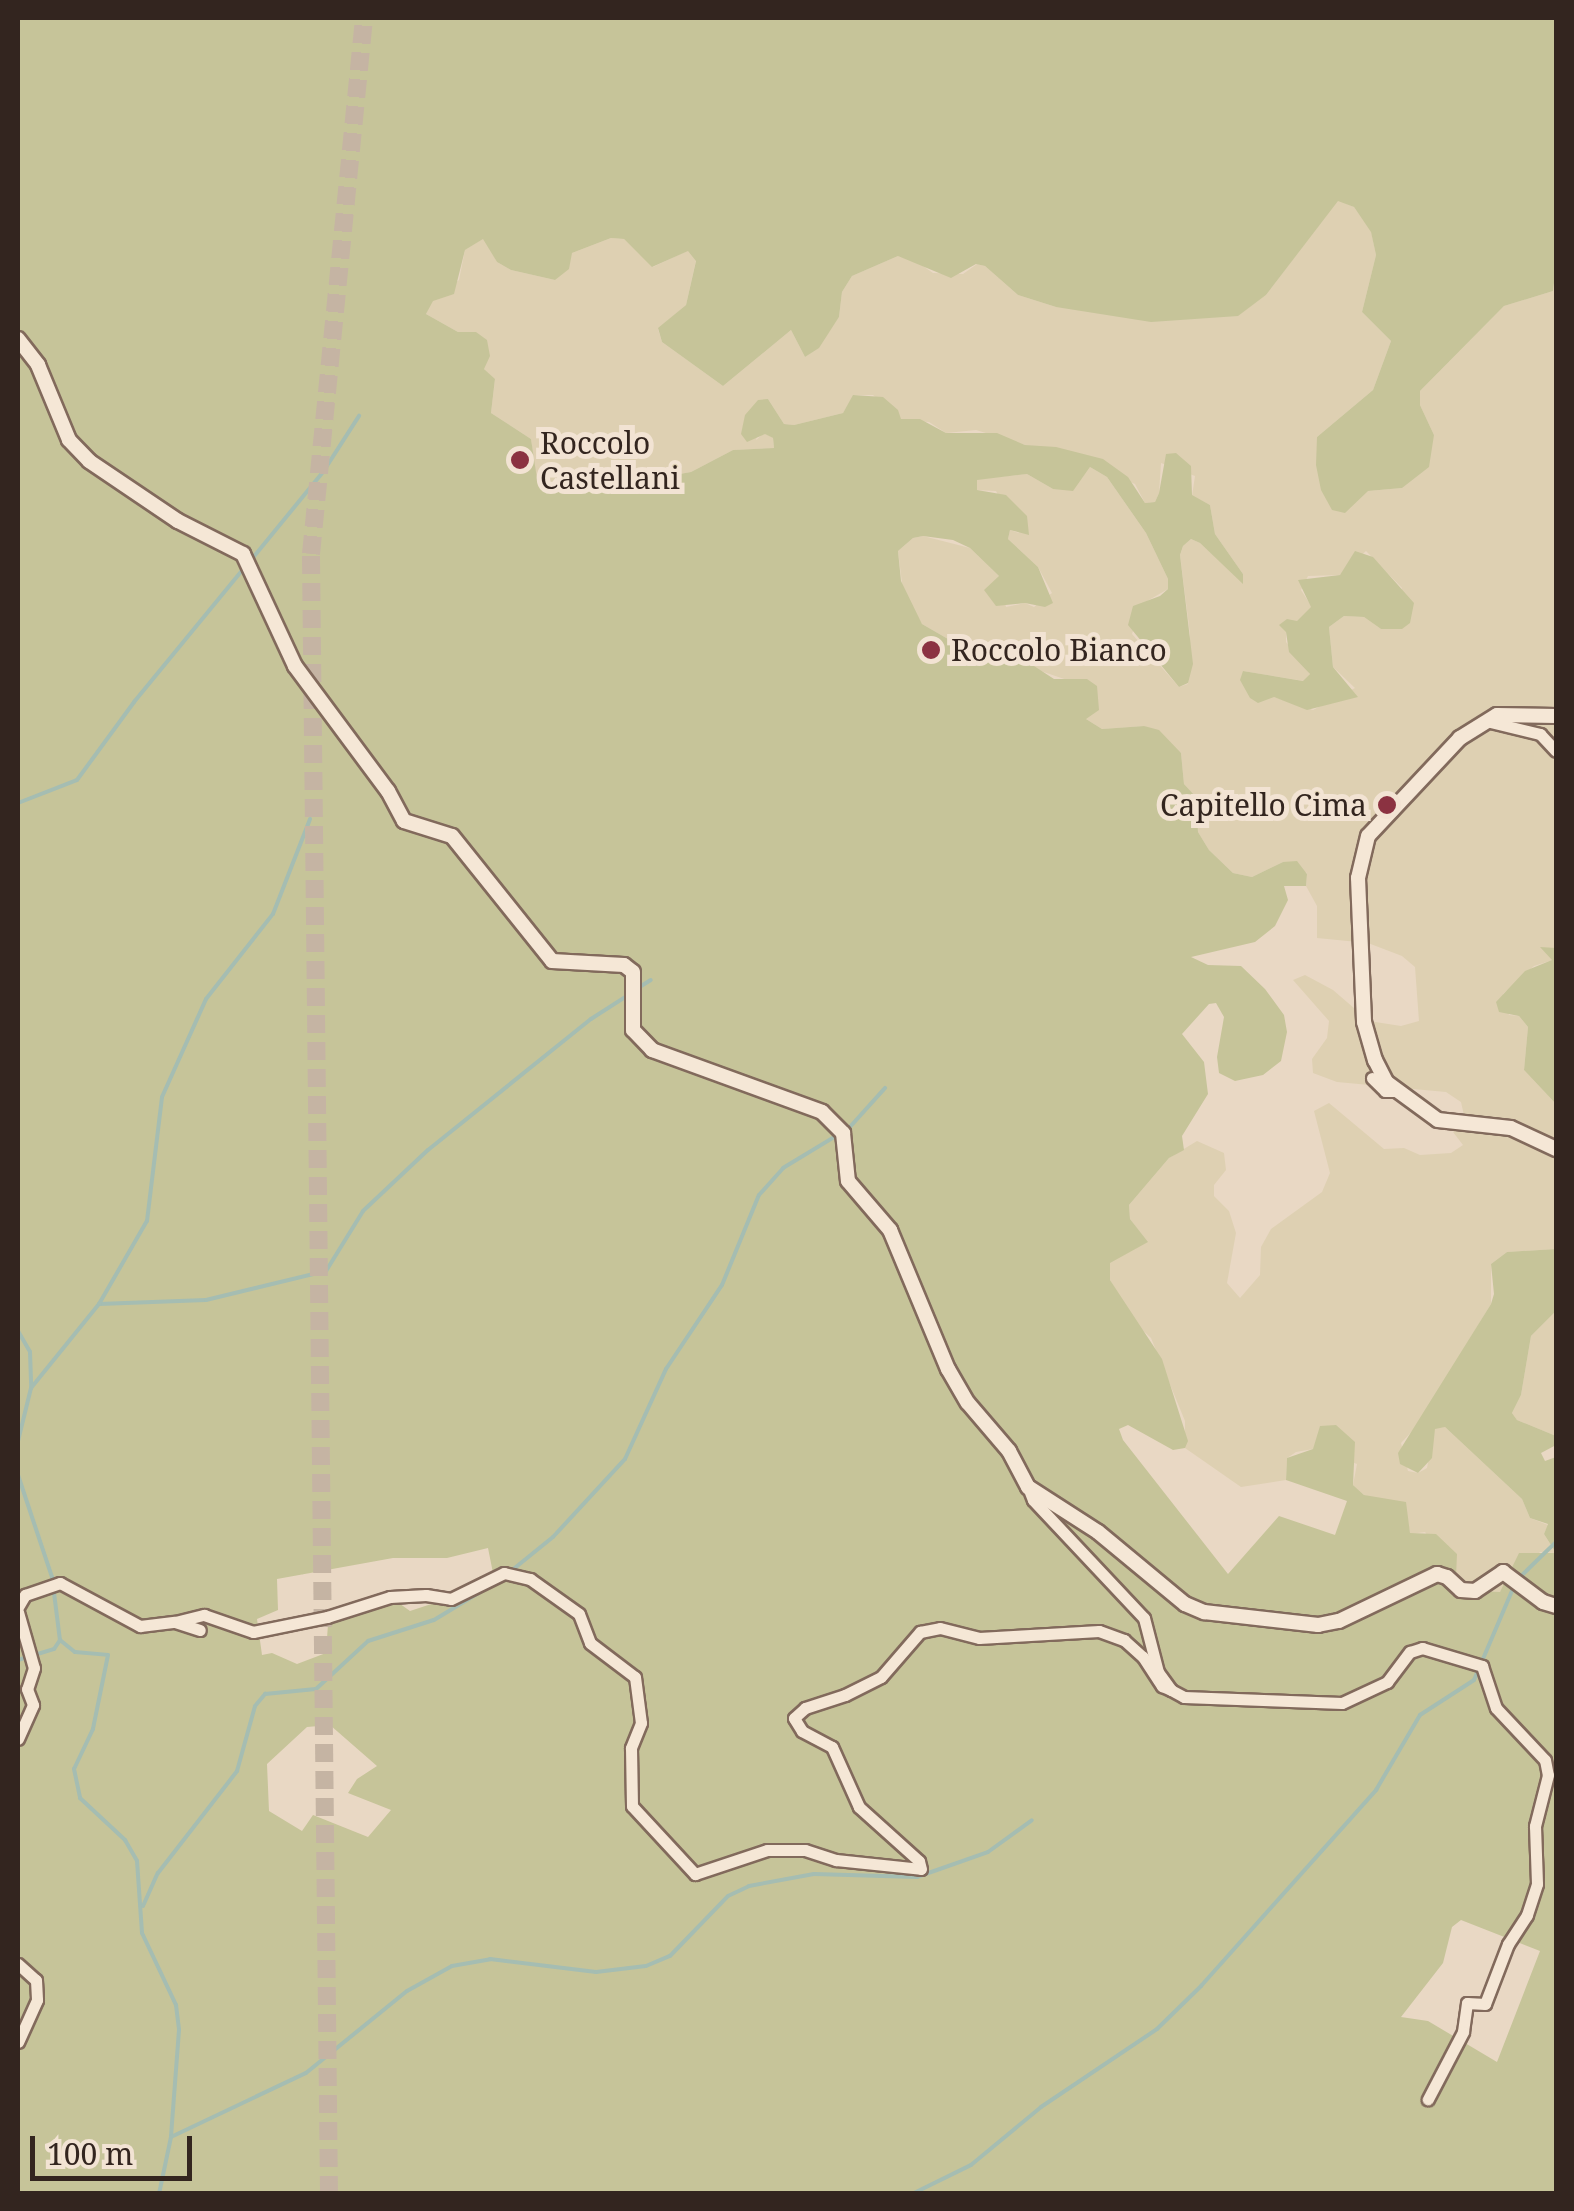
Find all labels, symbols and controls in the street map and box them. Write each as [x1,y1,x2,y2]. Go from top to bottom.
place label: Roccolo Castellani [540,425,680,496]
marker: Roccolo Castellani [509,449,531,471]
place label: Roccolo Bianco [951,632,1167,668]
marker: Roccolo Bianco [920,639,942,661]
place label: Capitello Cima [1160,787,1367,823]
marker: Capitello Cima [1376,794,1398,816]
scale bar [35,2116,198,2178]
text: 100 m [47,2133,133,2174]

